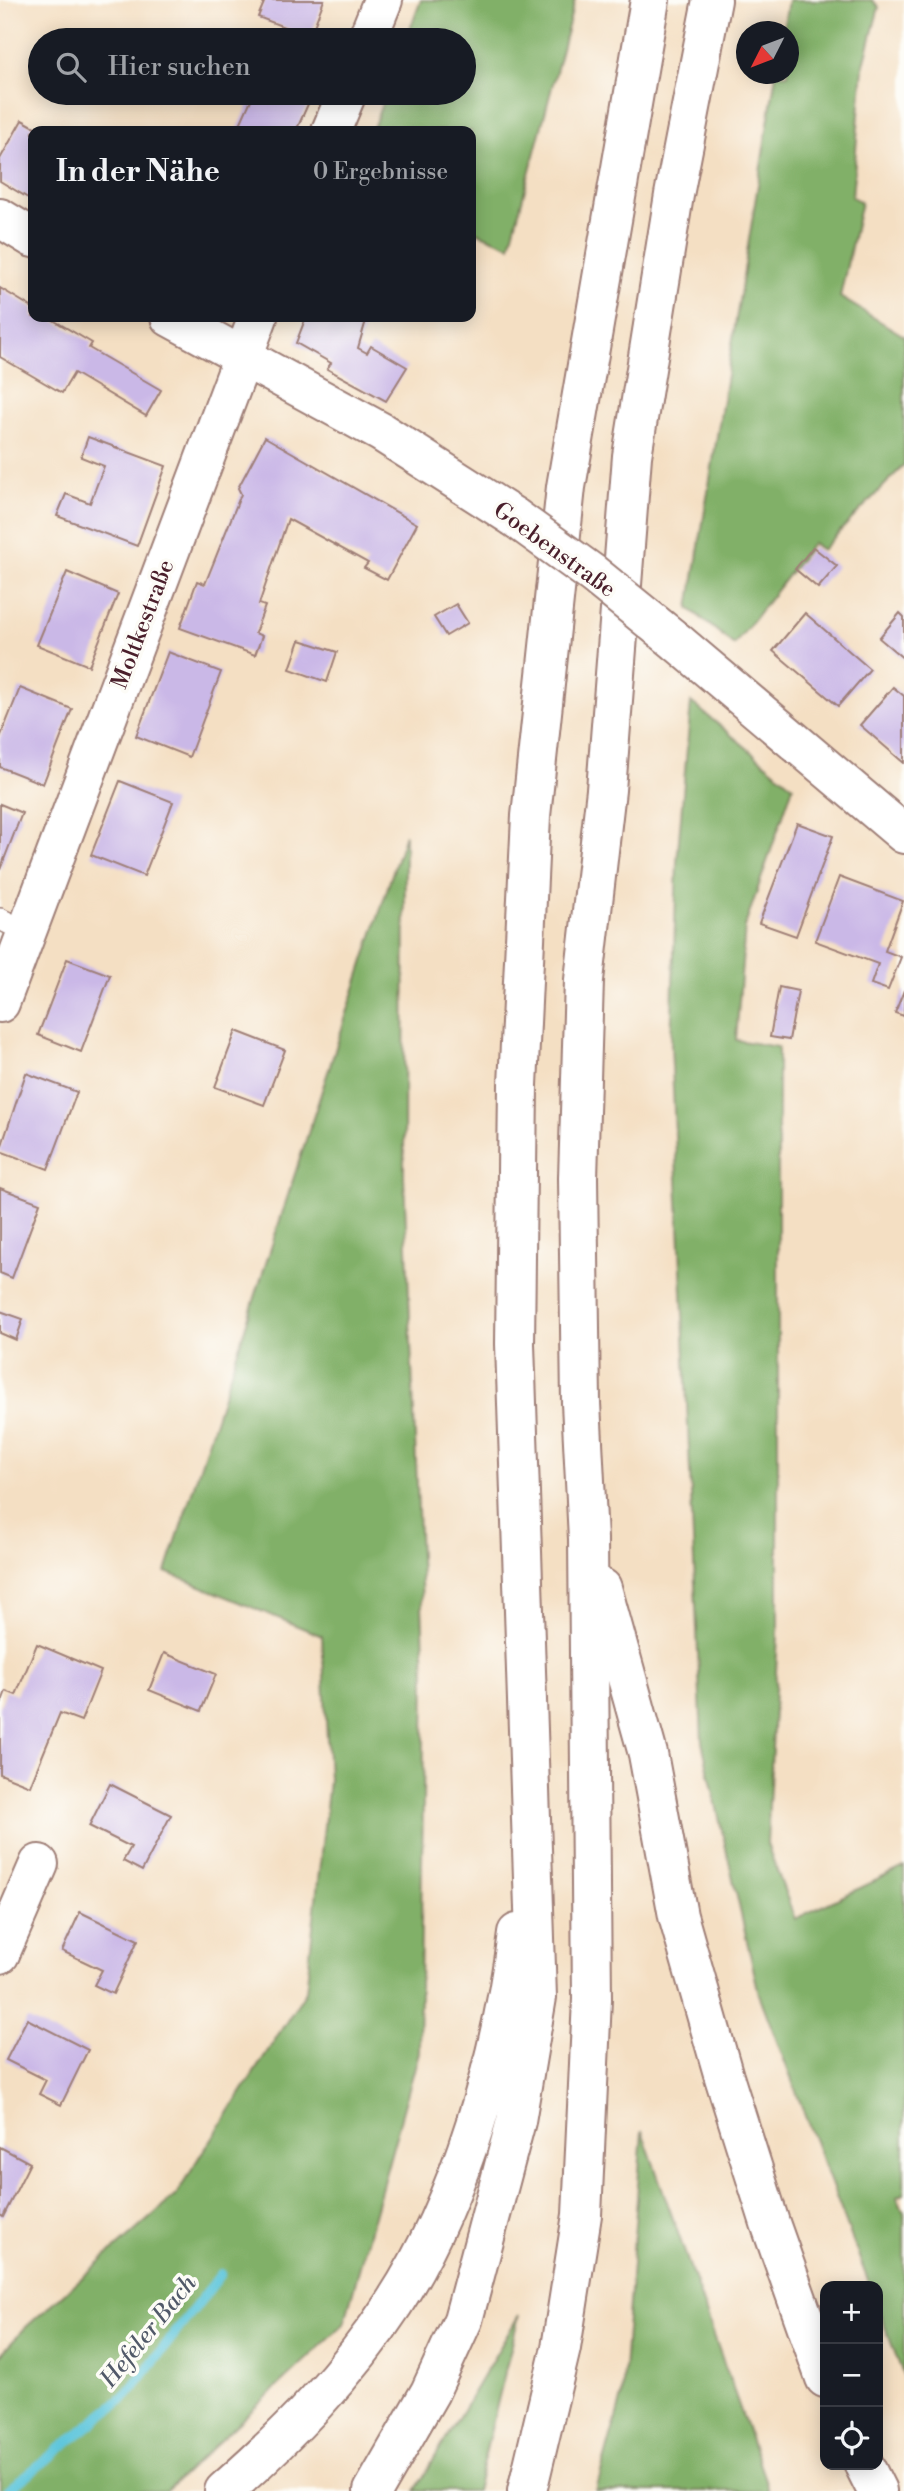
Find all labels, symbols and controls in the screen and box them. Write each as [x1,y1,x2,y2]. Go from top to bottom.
north arrow [736,21,799,84]
search box [28,28,476,105]
icon: search [52,48,90,86]
text: Hier suchen [108,51,250,83]
text: In der Nähe [56,153,220,191]
text: 0 Ergebnisse [313,158,448,186]
street label: Goebenstraße [488,496,621,604]
street label: Moltkestraße [105,556,180,693]
water label: Hefeler Bach [94,2269,204,2395]
map controls [820,2281,883,2470]
button: + [820,2281,883,2344]
button: − [820,2344,883,2407]
button: locate [820,2407,883,2470]

